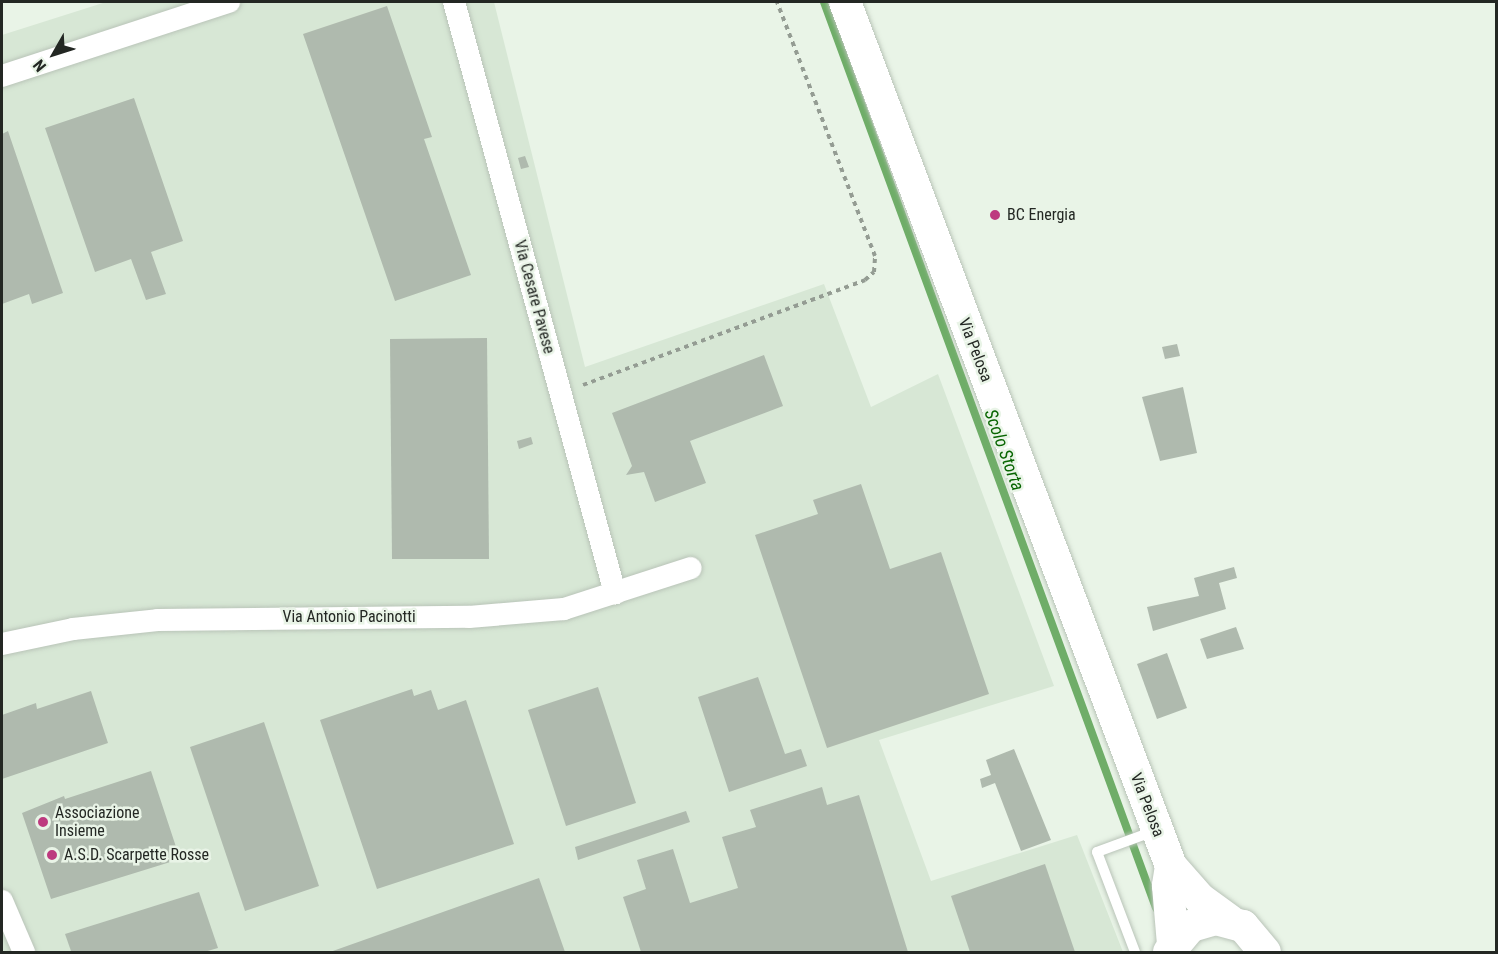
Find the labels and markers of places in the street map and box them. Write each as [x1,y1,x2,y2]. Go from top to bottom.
place label: BC Energia [1007,205,1076,225]
marker: BC Energia [988,208,1002,222]
place label: Associazione Insieme [55,803,140,841]
marker: Associazione Insieme [36,815,50,829]
place label: A.S.D. Scarpette Rosse [64,845,209,865]
marker: A.S.D. Scarpette Rosse [45,848,59,862]

